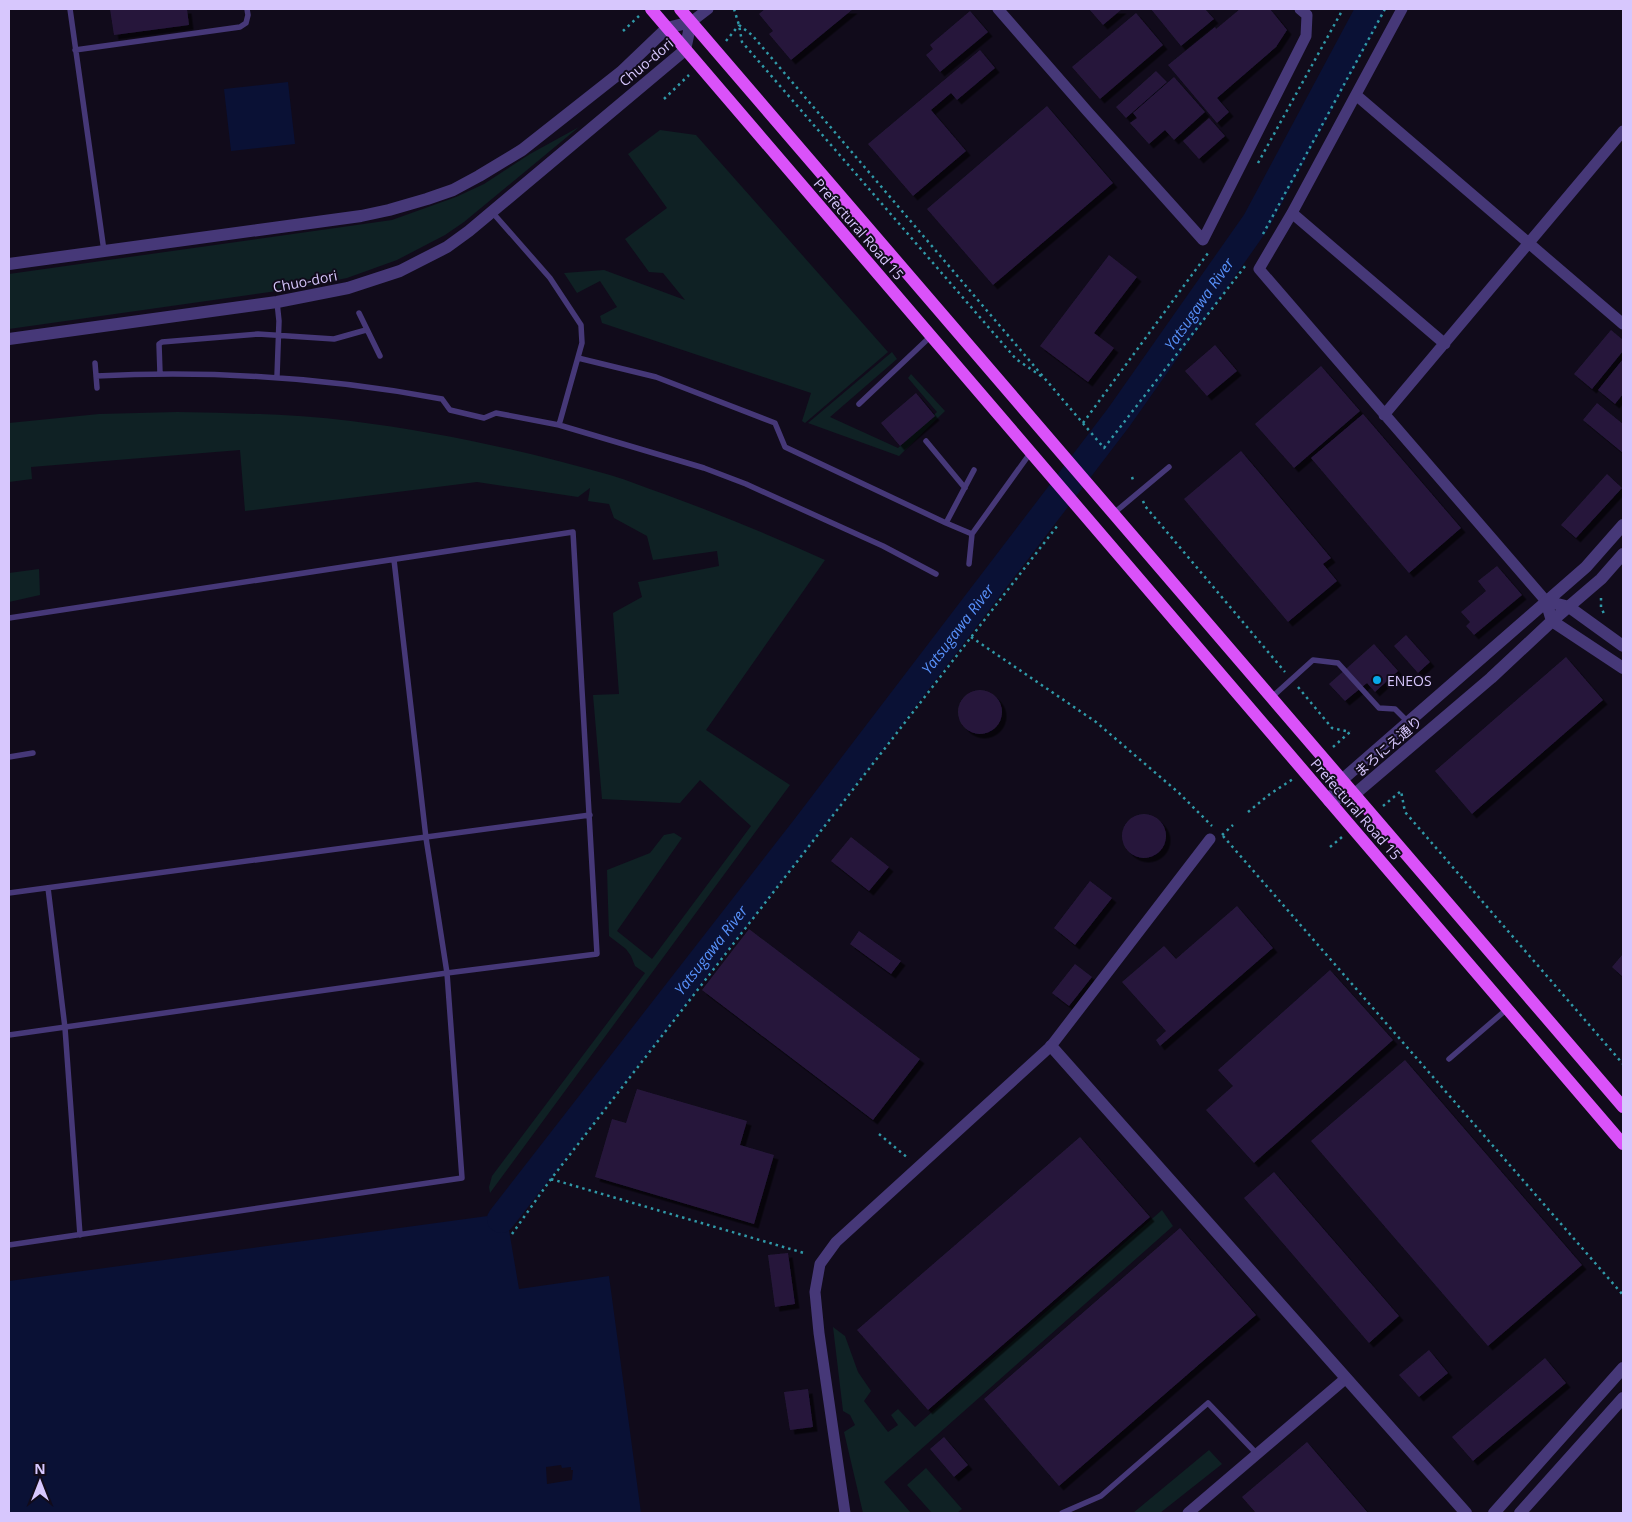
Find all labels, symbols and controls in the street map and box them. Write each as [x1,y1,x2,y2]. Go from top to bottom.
street label: Chuo-dori [615,34,677,90]
street label: Prefectural Road 15 [810,174,908,284]
water label: Yatsugawa River [1159,253,1239,354]
street label: Chuo-dori [271,265,339,297]
water label: Yatsugawa River [916,579,999,678]
place label: ENEOS [1387,671,1432,690]
marker: ENEOS [1371,674,1383,686]
street label: まろにえ通り [1350,711,1426,781]
street label: Prefectural Road 15 [1307,754,1405,864]
water label: Yatsugawa River [669,900,752,999]
north arrow [15,1457,65,1507]
text: N [34,1459,46,1478]

